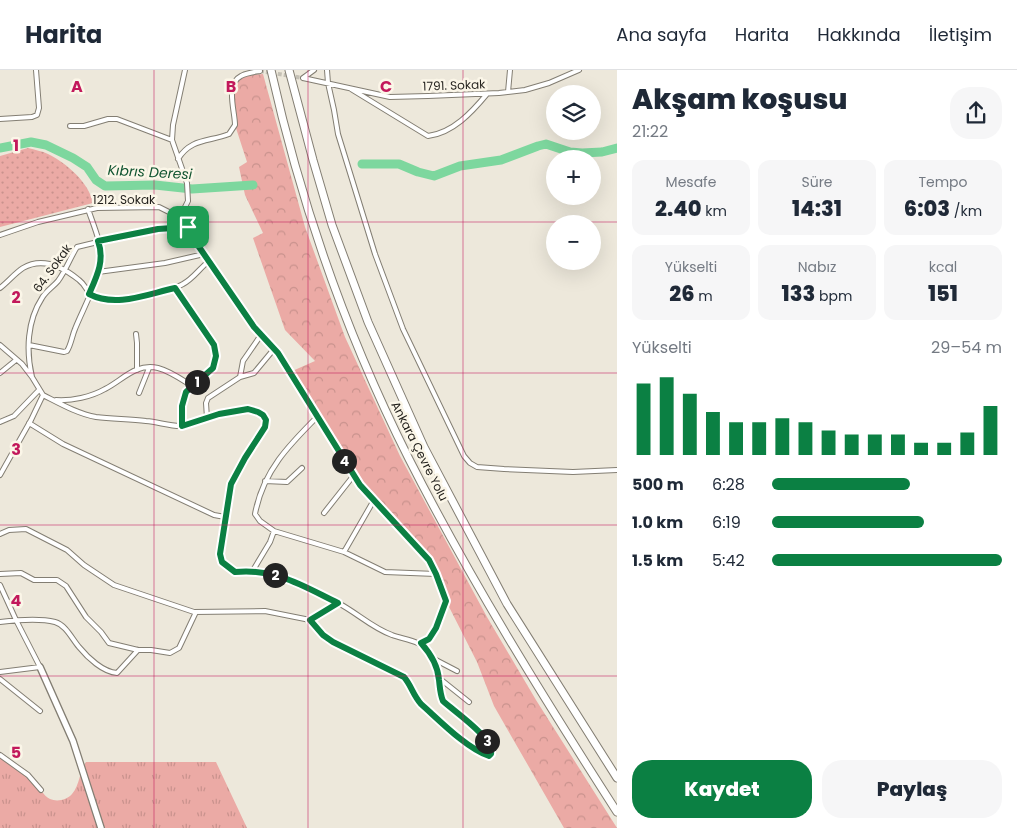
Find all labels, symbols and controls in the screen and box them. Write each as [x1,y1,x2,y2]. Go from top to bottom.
text: Harita [25,18,102,51]
text: Ana sayfa [616,22,707,47]
text: Harita [735,22,789,47]
text: Hakkında [817,22,901,47]
text: İletişim [929,22,992,47]
text: A [71,75,83,98]
text: B [226,75,236,98]
text: C [380,75,392,98]
street label: 1791. Sokak [422,75,486,95]
text: Akşam koşusu [632,80,848,119]
map controls [546,85,601,270]
button: layers [546,85,601,140]
button: share [950,87,1002,139]
text: 21:22 [632,120,668,143]
text: 1 [13,134,19,157]
button: + [546,150,601,205]
water label: Kıbrıs Deresi [107,160,193,184]
text: Mesafe [666,172,716,192]
text: Süre [801,172,833,192]
text: Tempo [918,172,968,192]
street label: 1212. Sokak [93,191,156,208]
text: 2.40 [655,194,702,223]
text: 14:31 [792,194,842,223]
text: 6:03 [904,194,950,223]
text: km [702,201,727,221]
text: /km [950,201,982,221]
pin [167,206,209,248]
icon: arrive [174,213,202,241]
button: − [546,215,601,270]
street label: 64. Sokak [29,240,76,296]
text: Yükselti [665,257,717,277]
text: Nabız [798,257,836,277]
text: kcal [929,257,957,277]
text: 26 [669,279,695,308]
text: 133 [782,279,815,308]
text: 151 [928,279,958,308]
text: 2 [11,286,21,309]
text: m [695,286,713,306]
text: bpm [815,286,852,306]
text: Yükselti [632,336,692,359]
text: 29–54 m [931,336,1002,359]
pin: 1 [184,370,210,394]
text: 1 [195,372,200,392]
street label: Ankara Çevre Yolu [388,398,452,504]
text: 3 [11,438,21,461]
pin: 4 [332,448,356,474]
text: 4 [340,451,349,471]
text: 500 m [632,473,684,496]
text: 6:28 [712,473,745,496]
text: 1.0 km [632,511,683,534]
text: 6:19 [712,511,741,534]
text: 1.5 km [632,549,683,572]
text: 5:42 [712,549,745,572]
pin: 2 [262,562,288,588]
text: 2 [272,565,280,585]
text: 4 [11,589,22,612]
pin: 3 [474,728,500,754]
text: 3 [483,731,492,751]
text: 5 [11,741,21,764]
button: Kaydet [632,760,812,818]
button: Paylaş [822,760,1002,818]

